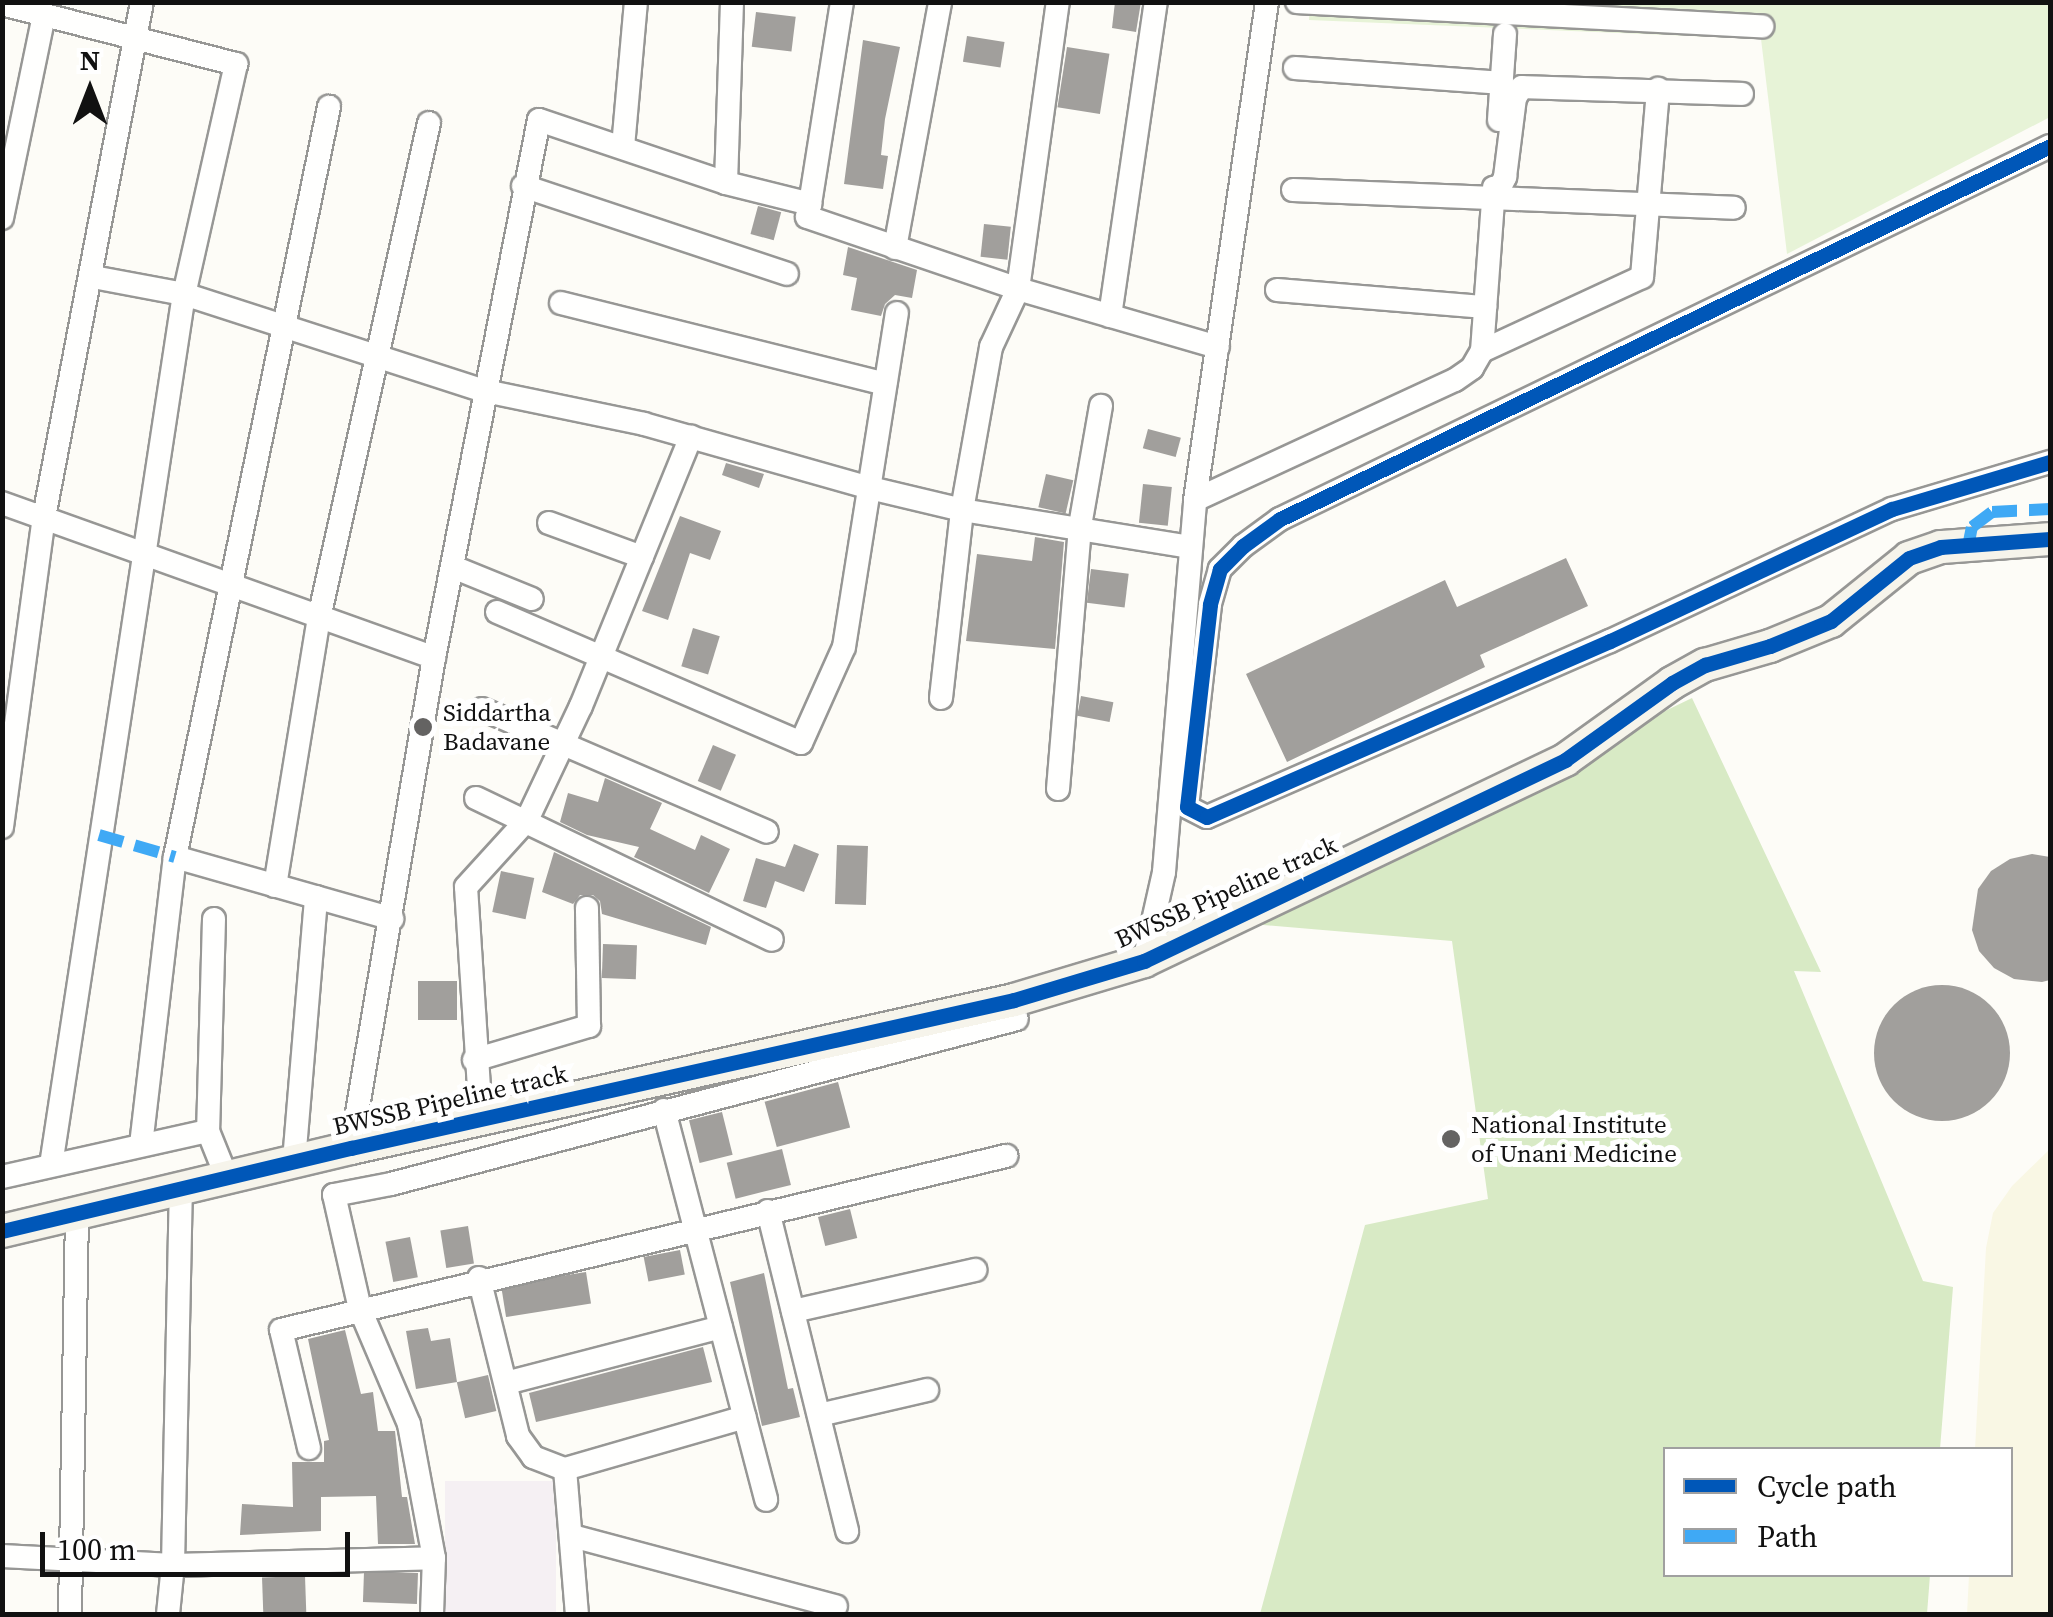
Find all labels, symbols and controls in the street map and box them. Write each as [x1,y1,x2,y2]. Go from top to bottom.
north arrow [40,40,140,140]
text: N [80,41,100,79]
place label: Siddartha Badavane [443,698,551,757]
marker: Siddartha Badavane [412,716,434,738]
street label: BWSSB Pipeline track [1110,830,1342,954]
street label: BWSSB Pipeline track [330,1058,570,1142]
place label: National Institute of Unani Medicine [1471,1110,1677,1169]
marker: National Institute of Unani Medicine [1440,1128,1462,1150]
legend [1663,1447,2013,1577]
text: Cycle path [1757,1466,1897,1507]
scale bar [45,1512,355,1574]
text: Path [1757,1516,1818,1557]
text: 100 m [57,1529,136,1570]

